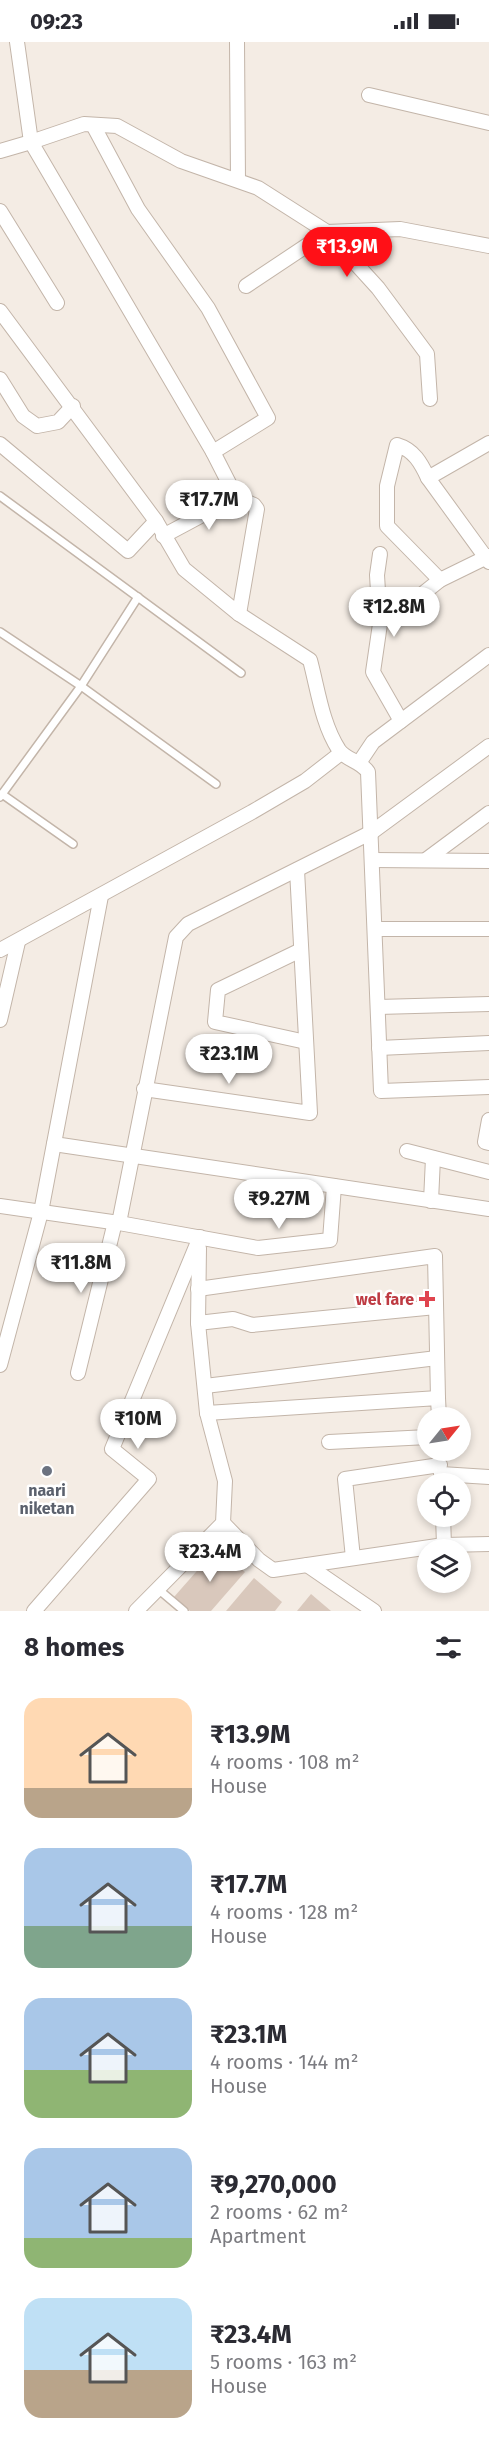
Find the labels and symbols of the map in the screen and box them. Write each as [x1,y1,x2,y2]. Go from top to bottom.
pin: ₹13.9M [298,227,396,278]
pin: ₹17.7M [160,480,258,531]
pin: ₹12.8M [345,587,443,638]
pin: ₹23.1M [180,1034,278,1085]
pin: ₹9.27M [230,1179,328,1230]
pin: ₹11.8M [32,1243,130,1294]
place label: wel fare [356,1290,414,1309]
marker: wel fare [418,1290,436,1308]
pin: ₹10M [102,1399,174,1450]
north arrow [417,1407,471,1461]
marker: naari niketan [40,1464,54,1478]
place label: naari niketan [19,1481,75,1518]
pin: ₹23.4M [161,1532,259,1583]

